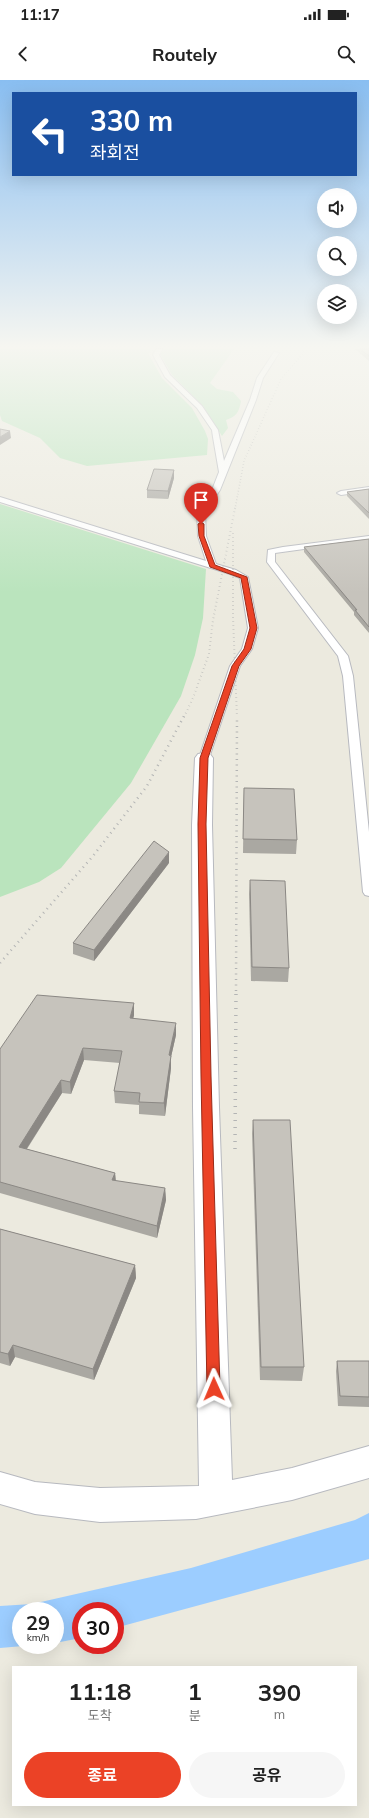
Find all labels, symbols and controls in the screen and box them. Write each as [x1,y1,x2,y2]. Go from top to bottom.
text: 11:17 [20,5,60,24]
icon: back [12,43,34,65]
text: Routely [152,43,217,66]
icon: search [335,43,357,65]
text: 330 m [90,103,173,138]
icon: left [24,108,76,160]
text: 좌회전 [90,141,140,164]
map controls [317,188,357,324]
button: sound [317,188,357,228]
button: search [317,236,357,276]
button: layers [317,284,357,324]
pin [184,483,218,524]
icon: arrive [190,489,212,511]
position arrow [193,1368,235,1410]
speed limit sign: 30 [72,1602,124,1654]
text: 29 [26,1610,50,1635]
text: km/h [27,1631,49,1644]
text: 11:18 [68,1676,132,1706]
text: 1 [187,1676,202,1706]
text: 390 [258,1677,301,1707]
text: m [274,1706,285,1722]
text: 도착 [88,1707,112,1723]
text: 분 [189,1707,201,1723]
button: 종료 [24,1752,181,1798]
button: 공유 [189,1752,345,1798]

